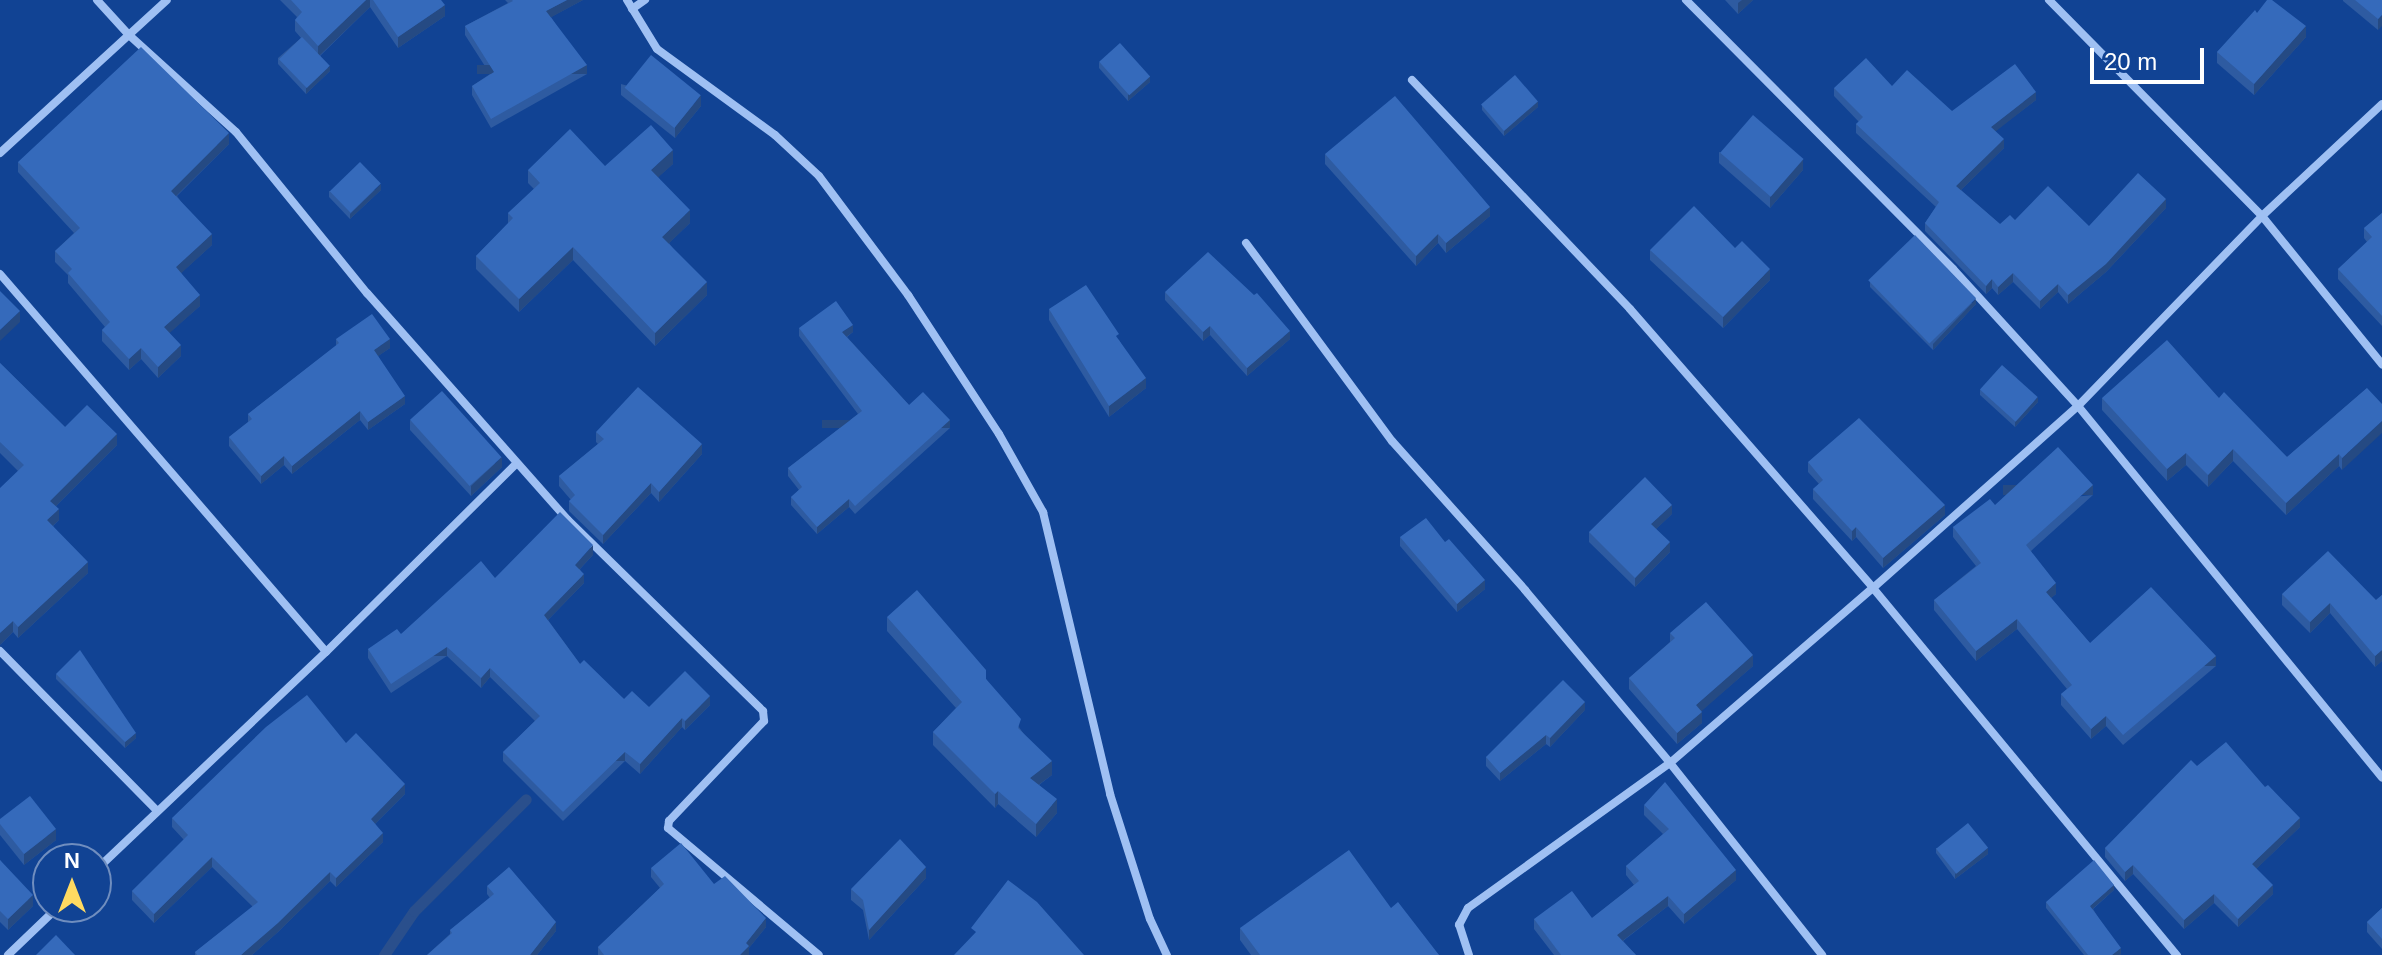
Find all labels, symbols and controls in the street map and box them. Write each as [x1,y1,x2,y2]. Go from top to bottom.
scale bar [2094,32,2208,82]
text: 20 m [2104,48,2157,75]
north arrow [32,843,112,923]
text: N [64,848,80,873]

